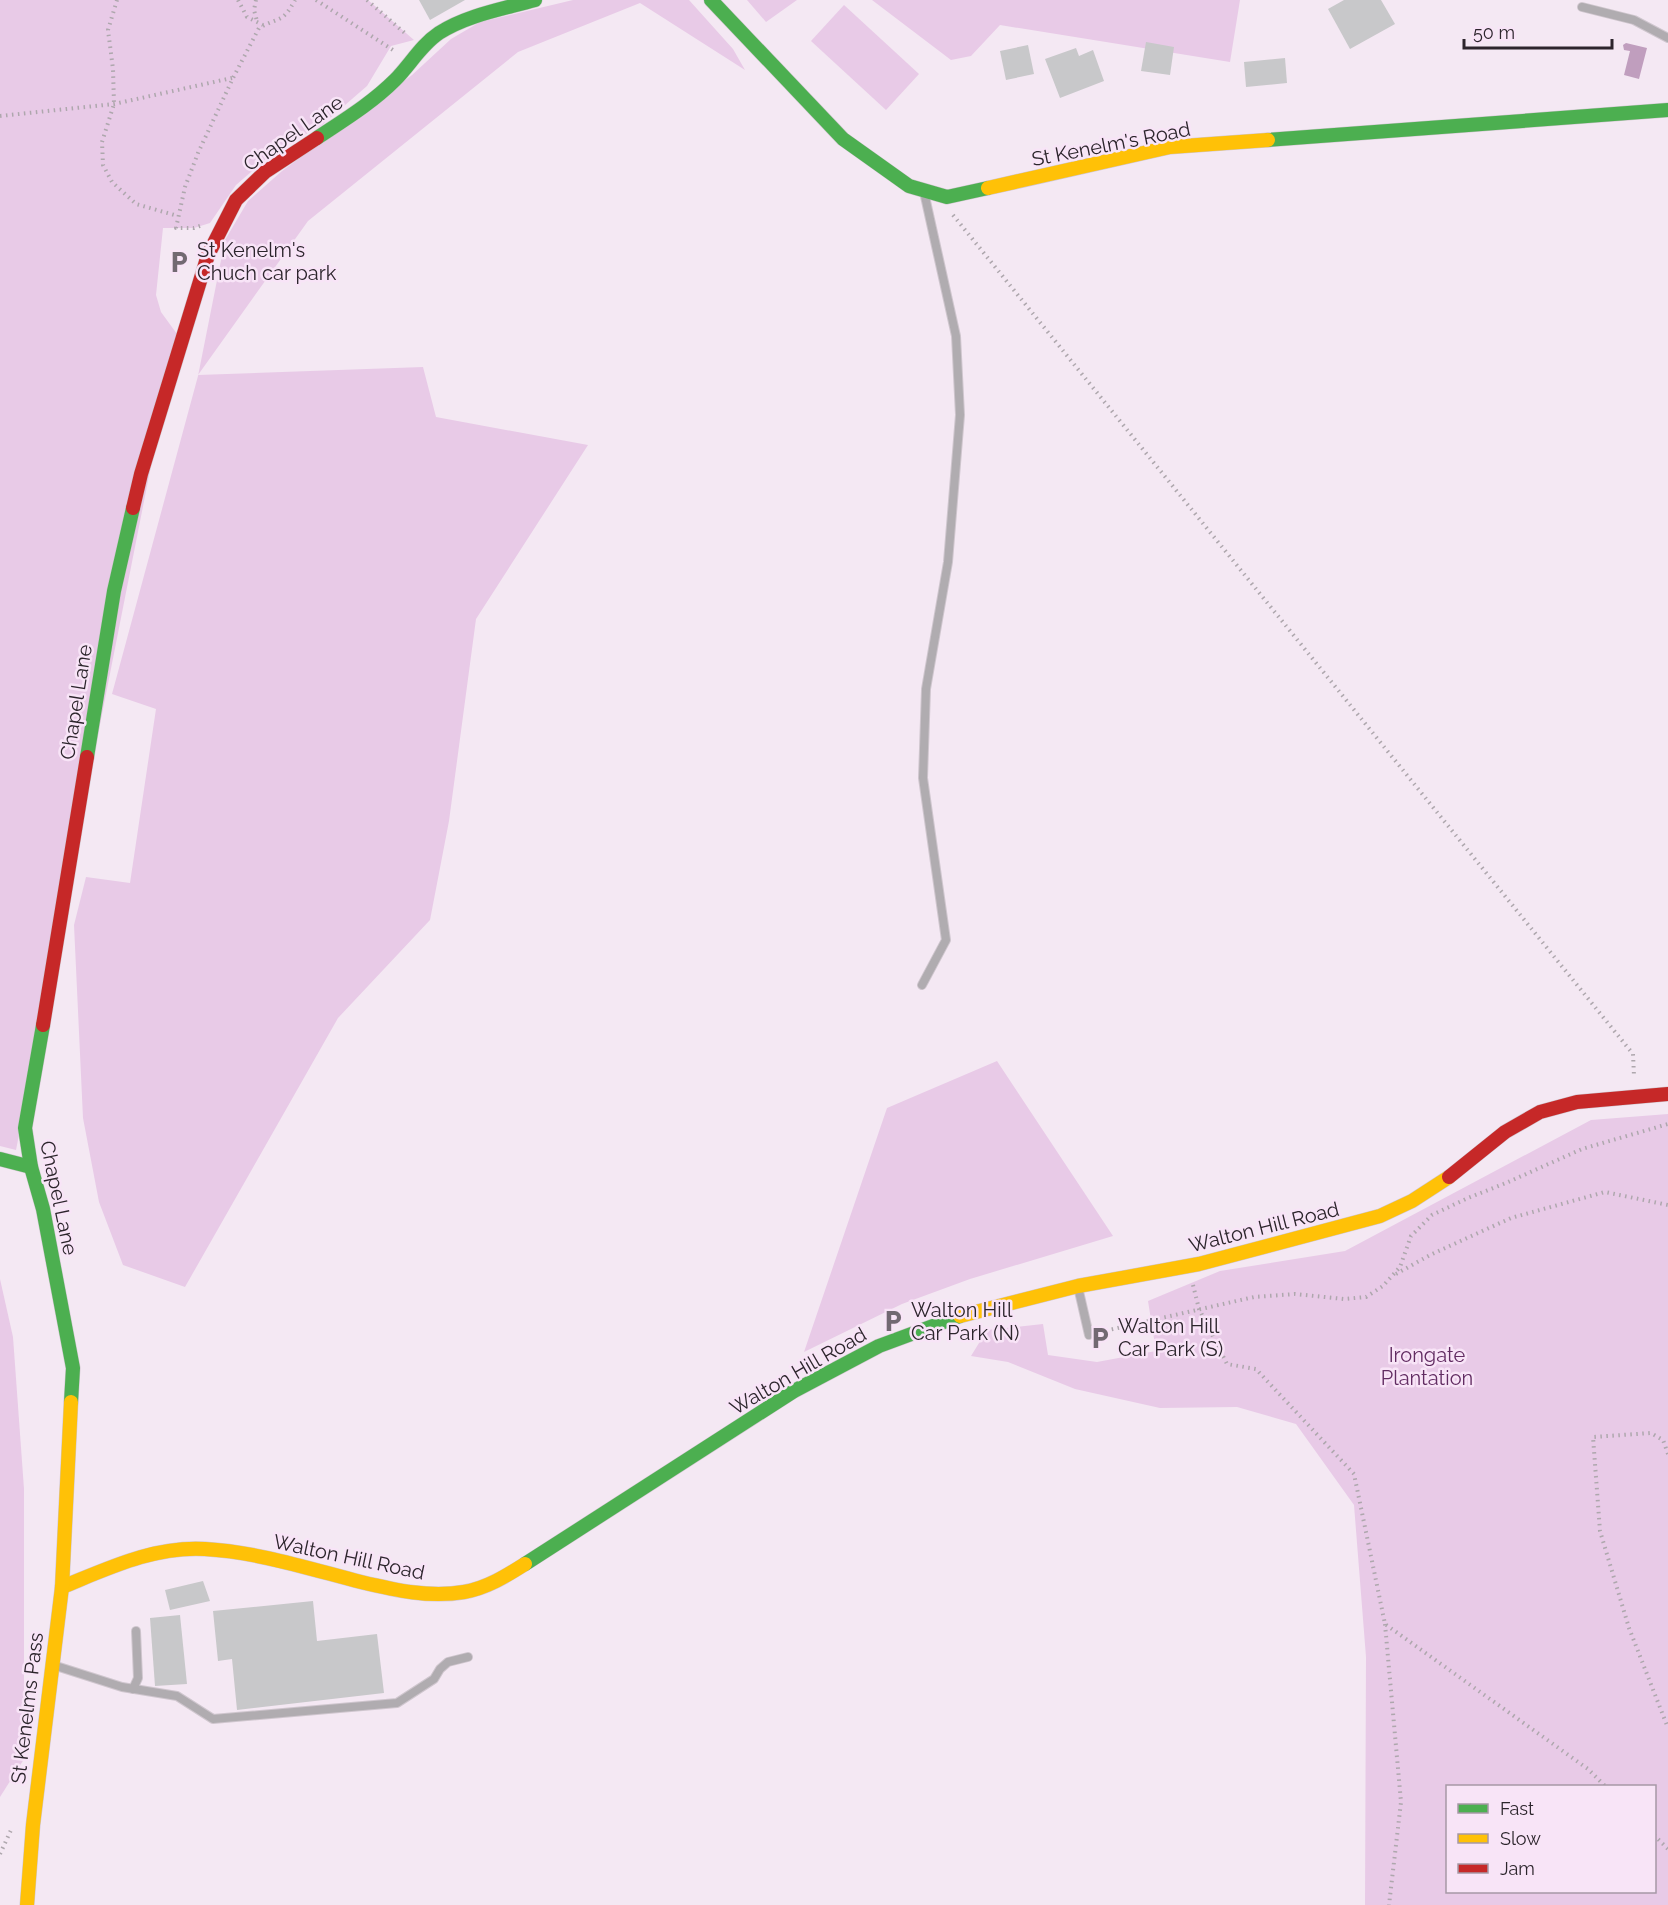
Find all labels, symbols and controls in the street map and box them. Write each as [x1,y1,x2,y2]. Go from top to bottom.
scale bar [1464,12,1612,50]
text: 50 m [1473,22,1515,43]
street label: Chapel Lane [238,90,348,176]
street label: St Kenelm's Road [1030,117,1192,171]
place label: St Kenelm's Chuch car park [197,238,337,285]
parking icon: St Kenelm's Chuch car park [166,249,192,275]
street label: Chapel Lane [55,642,97,761]
street label: Chapel Lane [35,1139,83,1258]
street label: Walton Hill Road [1186,1197,1342,1257]
place label: Walton Hill Car Park (N) [911,1298,1019,1345]
parking icon: Walton Hill Car Park (N) [880,1308,906,1334]
place label: Walton Hill Car Park (S) [1118,1314,1223,1361]
street label: Walton Hill Road [725,1322,871,1420]
parking icon: Walton Hill Car Park (S) [1087,1325,1113,1351]
park label: Irongate Plantation [1381,1343,1473,1390]
street label: Walton Hill Road [271,1529,427,1585]
street label: St Kenelms Pass [6,1631,48,1785]
legend [1446,1785,1656,1893]
text: Fast [1500,1798,1534,1819]
text: Slow [1500,1828,1541,1849]
text: Jam [1500,1858,1535,1879]

